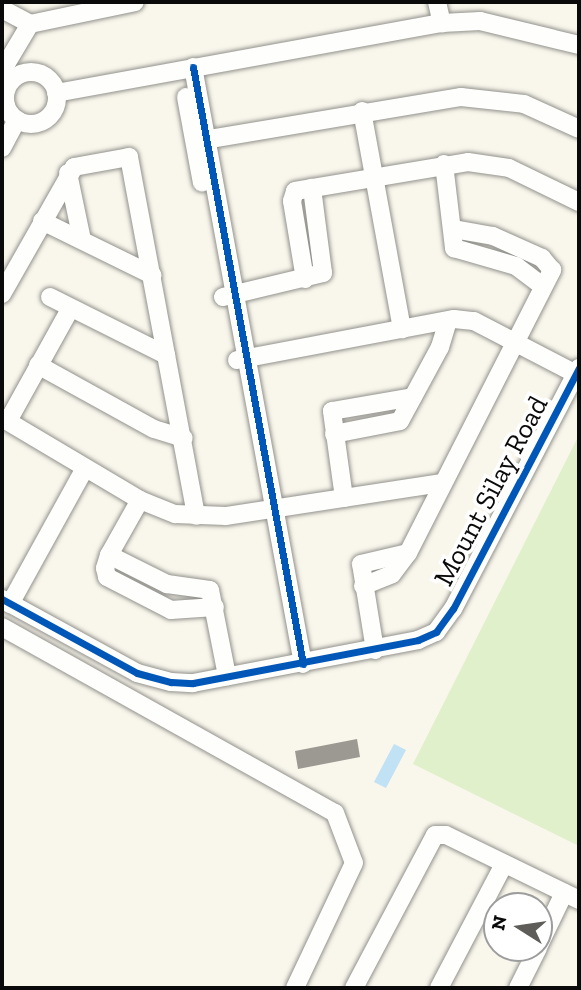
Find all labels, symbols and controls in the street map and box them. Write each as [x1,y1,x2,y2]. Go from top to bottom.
street label: Mount Silay Road [427,390,555,592]
north arrow [483,892,553,962]
text: N [486,913,512,932]

